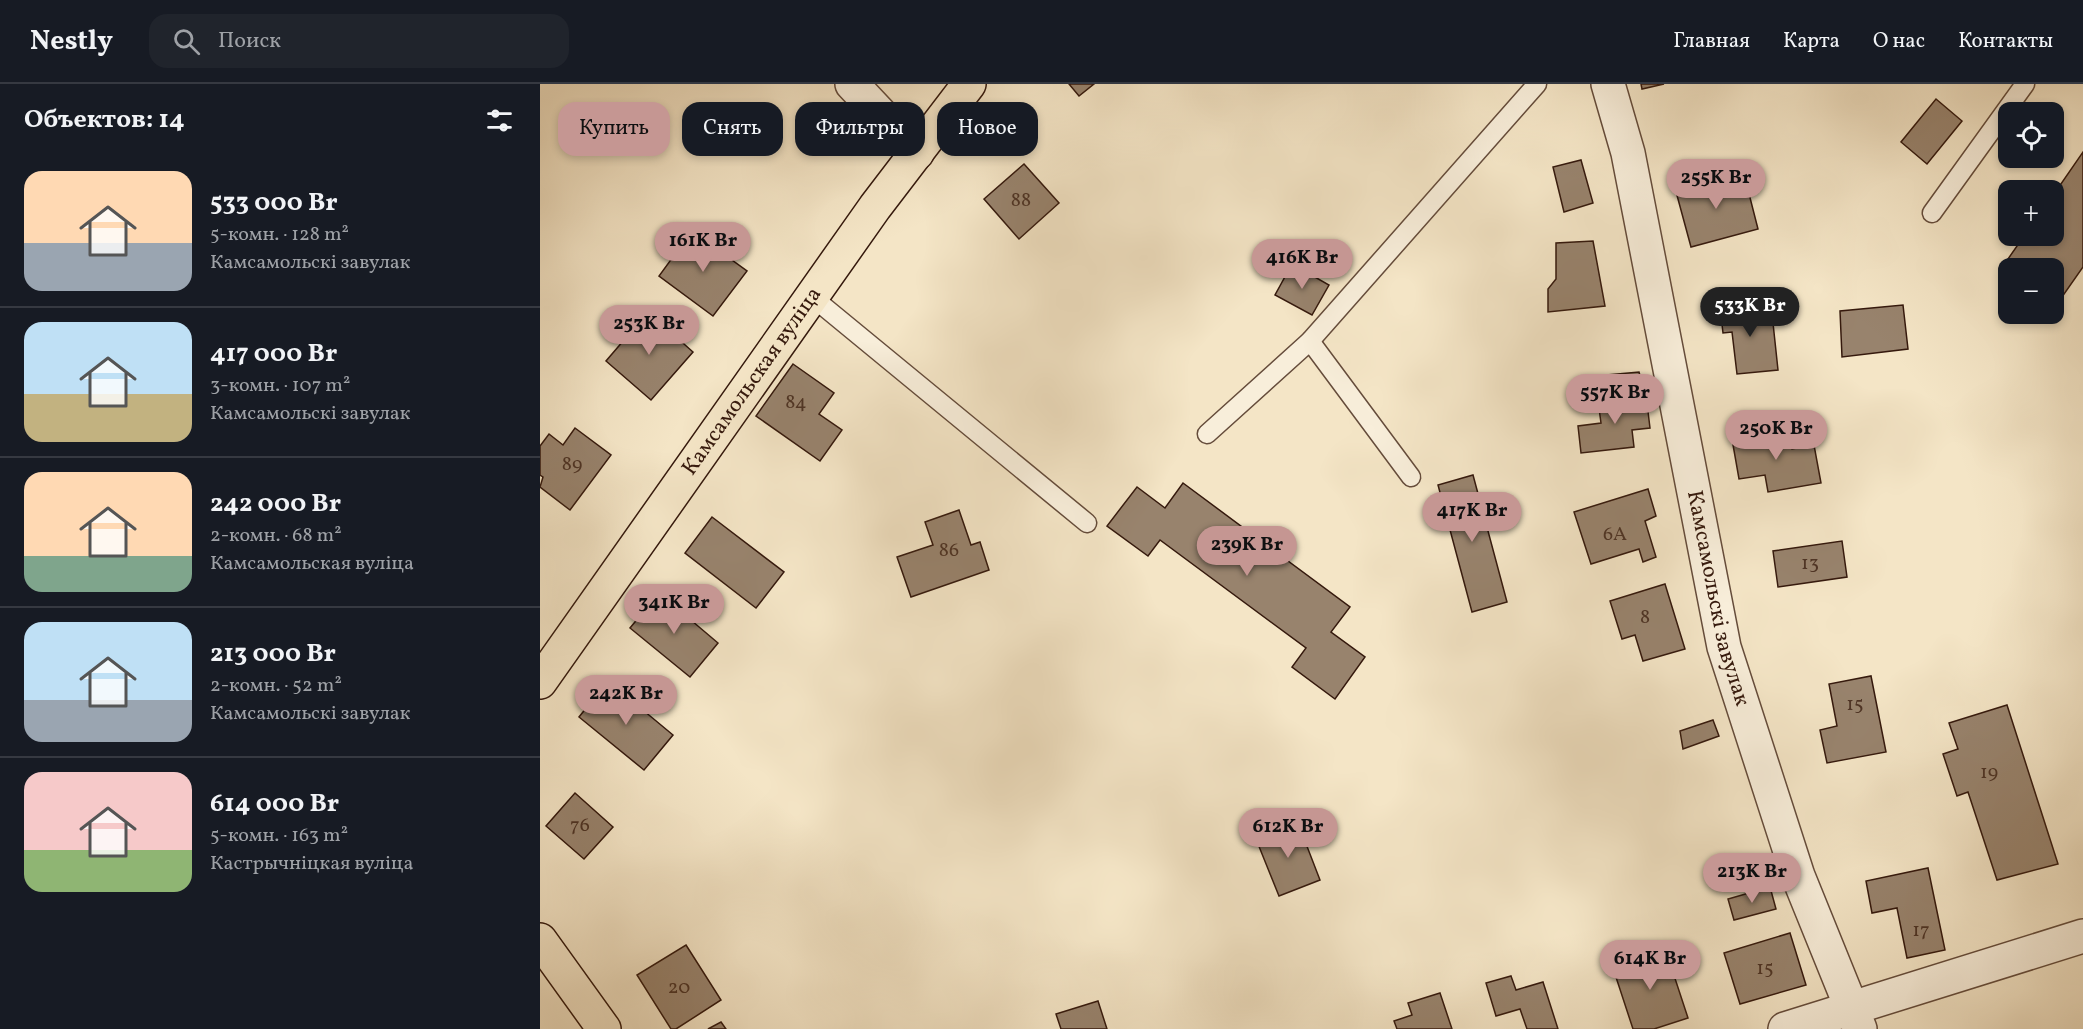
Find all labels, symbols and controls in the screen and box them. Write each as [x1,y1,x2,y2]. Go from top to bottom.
search box [149,14,569,68]
text: Nestly [30,22,113,61]
icon: search [170,25,203,58]
text: Поиск [218,26,281,57]
text: Главная [1673,27,1750,56]
text: Карта [1783,27,1840,56]
text: О нас [1873,27,1925,56]
text: Контакты [1958,27,2053,56]
text: Объектов: 14 [24,102,185,138]
chip: Купить [558,102,670,156]
chip: Снять [682,102,783,156]
chip: Фильтры [795,102,925,156]
chip: Новое [937,102,1038,156]
map controls [1998,102,2064,324]
button: locate [1998,102,2064,168]
icon: filters [483,104,516,137]
pin: 255K Br [1661,159,1771,210]
text: 255K Br [1680,164,1752,192]
button: + [1998,180,2064,246]
text: 533 000 Br [210,185,338,221]
house number: 88 [1011,187,1031,215]
icon: home [72,195,144,267]
text: 5-комн. · 128 m² [210,221,349,249]
pin: 161K Br [648,222,758,273]
text: 161K Br [669,227,737,255]
pin: 416K Br [1247,239,1357,290]
text: 416K Br [1266,244,1338,272]
text: Камсамольскі завулак [210,249,410,277]
button: − [1998,258,2064,324]
street label: Камсамольская вуліца [675,281,829,482]
pin: 533K Br [1695,287,1805,338]
text: 533K Br [1714,292,1786,320]
pin: 253K Br [594,305,704,356]
text: 253K Br [613,310,685,338]
text: 417 000 Br [210,336,337,372]
icon: home [72,346,144,418]
text: 3-комн. · 107 m² [210,372,350,400]
pin: 557K Br [1560,374,1670,425]
text: 557K Br [1580,379,1650,407]
house number: 84 [785,389,807,417]
text: Камсамольскі завулак [210,400,410,428]
pin: 250K Br [1721,410,1831,461]
text: 250K Br [1739,415,1813,443]
house number: 89 [562,451,582,479]
text: 242 000 Br [210,486,341,522]
street label: Камсамольскі завулак [1678,488,1758,710]
pin: 417K Br [1417,492,1527,543]
icon: home [72,496,144,568]
text: 417K Br [1436,497,1508,525]
house number: 6А [1603,521,1627,549]
text: 2-комн. · 68 m² [210,522,342,550]
pin: 239K Br [1192,526,1302,577]
text: 239K Br [1211,531,1283,559]
house number: 86 [939,537,959,565]
text: Камсамольская вуліца [210,550,414,578]
house number: 13 [1801,550,1819,578]
pin: 341K Br [619,584,729,635]
text: 341K Br [638,589,710,617]
house number: 8 [1640,604,1650,632]
text: 213 000 Br [210,636,336,672]
icon: home [72,646,144,718]
text: 2-комн. · 52 m² [210,672,342,700]
pin: 242K Br [571,675,681,726]
text: 242K Br [589,680,663,708]
house number: 15 [1846,691,1864,719]
text: Камсамольскі завулак [210,700,410,728]
house number: 19 [1980,759,1998,787]
text: 614 000 Br [210,786,339,822]
icon: home [72,796,144,868]
pin: 612K Br [1233,808,1343,859]
house number: 76 [570,812,590,840]
text: 612K Br [1253,813,1323,841]
text: 5-комн. · 163 m² [210,822,348,850]
text: Кастрычніцкая вуліца [210,850,413,878]
pin: 213K Br [1697,853,1807,904]
text: 213K Br [1717,858,1787,886]
house number: 17 [1912,917,1930,945]
pin: 614K Br [1595,940,1705,991]
text: 614K Br [1614,945,1686,973]
house number: 15 [1756,955,1774,983]
house number: 20 [668,974,690,1002]

